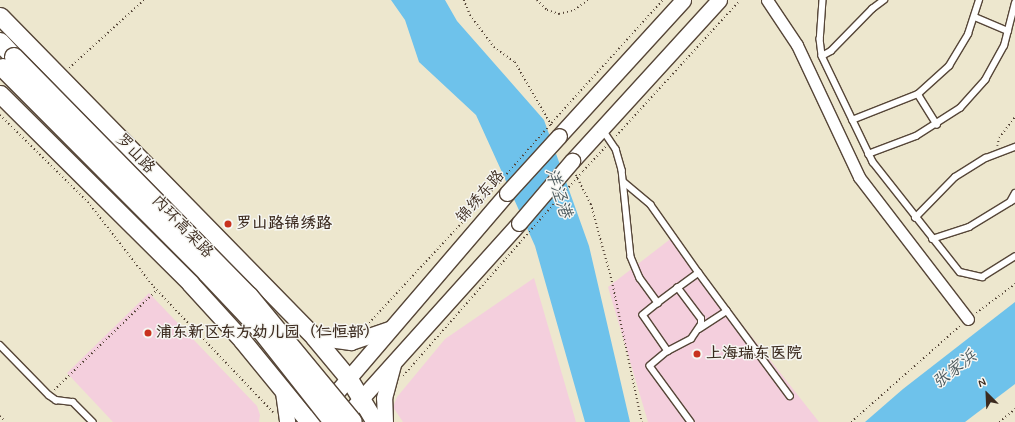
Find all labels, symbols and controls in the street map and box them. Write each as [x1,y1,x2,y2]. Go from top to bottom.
street label: 罗山路 [111,130,159,178]
water label: 洋泾港 [540,166,576,220]
street label: 锦绣东路 [453,167,509,227]
street label: 内环高架路 [147,192,217,262]
place label: 罗山路锦绣路 [236,214,332,234]
marker: 罗山路锦绣路 [223,219,233,229]
place label: 浦东新区东方幼儿园（仁恒部） [156,323,380,343]
marker: 浦东新区东方幼儿园（仁恒部） [143,328,153,338]
place label: 上海瑞东医院 [706,344,802,364]
water label: 张家浜 [929,346,981,394]
marker: 上海瑞东医院 [691,348,703,360]
north arrow [967,374,1007,414]
text: N [976,375,988,391]

